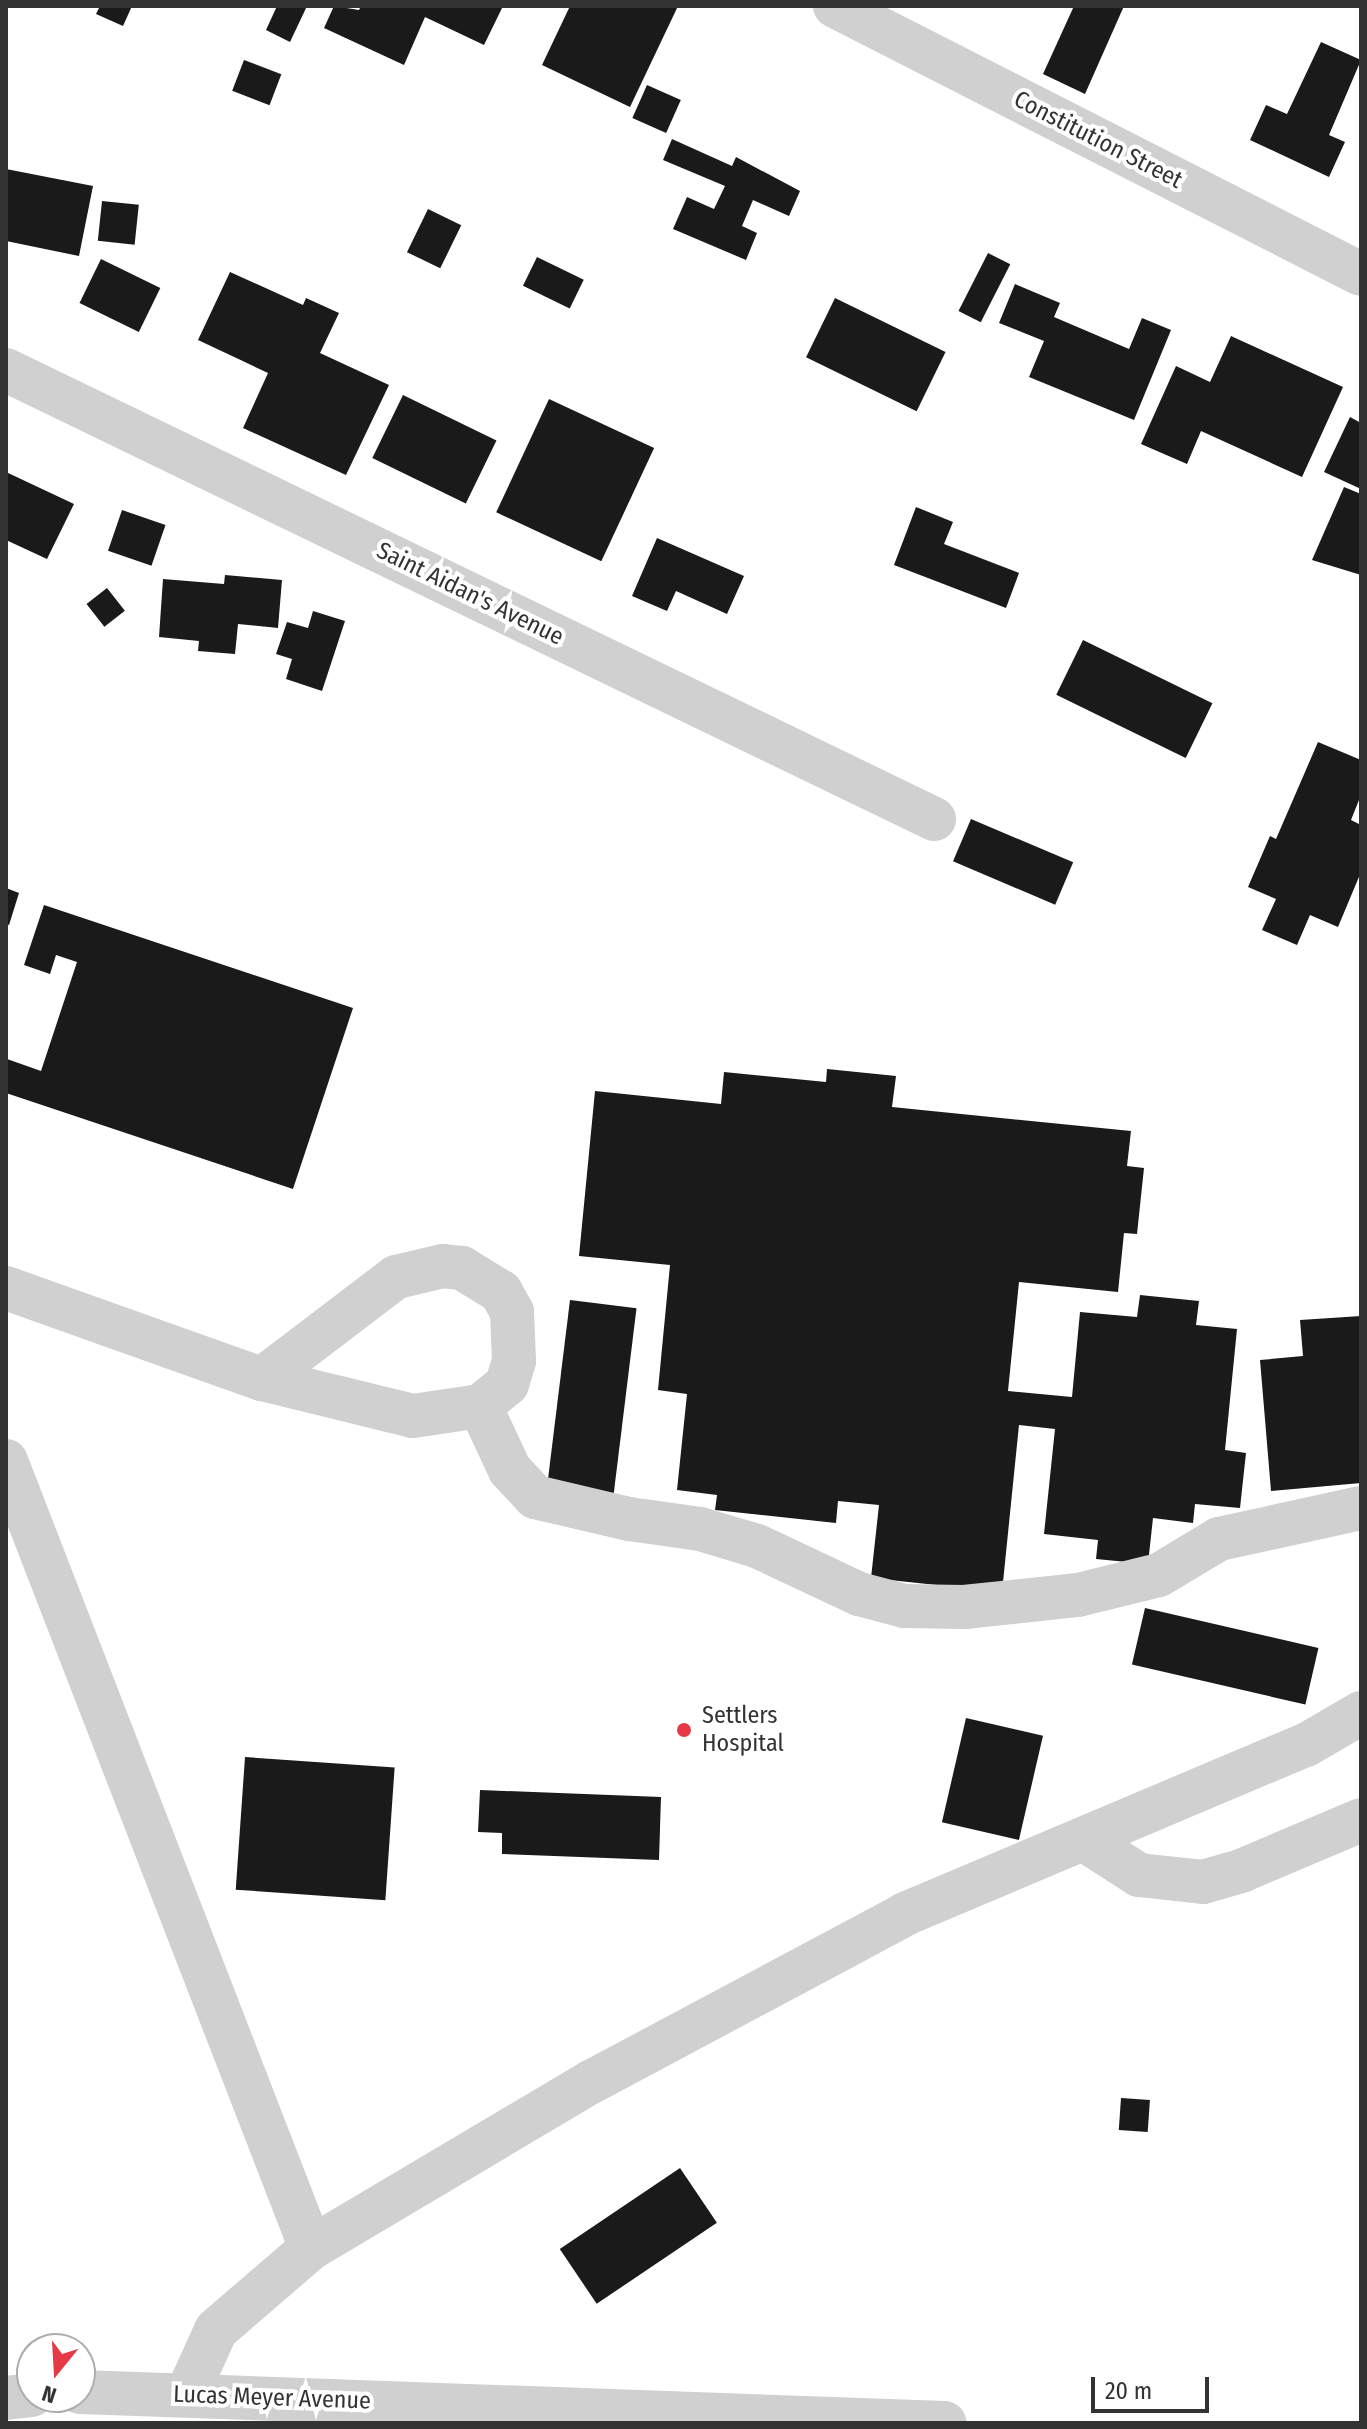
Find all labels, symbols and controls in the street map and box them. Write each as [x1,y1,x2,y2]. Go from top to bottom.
street label: Constitution Street [1009,85,1187,195]
street label: Saint Aidan's Avenue [372,536,568,652]
place label: Settlers Hospital [702,1702,784,1758]
marker: Settlers Hospital [673,1719,695,1741]
north arrow [16,2333,96,2413]
scale bar [1095,2361,1213,2411]
text: 20 m [1105,2377,1152,2405]
text: N [39,2380,59,2409]
street label: Lucas Meyer Avenue [173,2380,371,2416]

